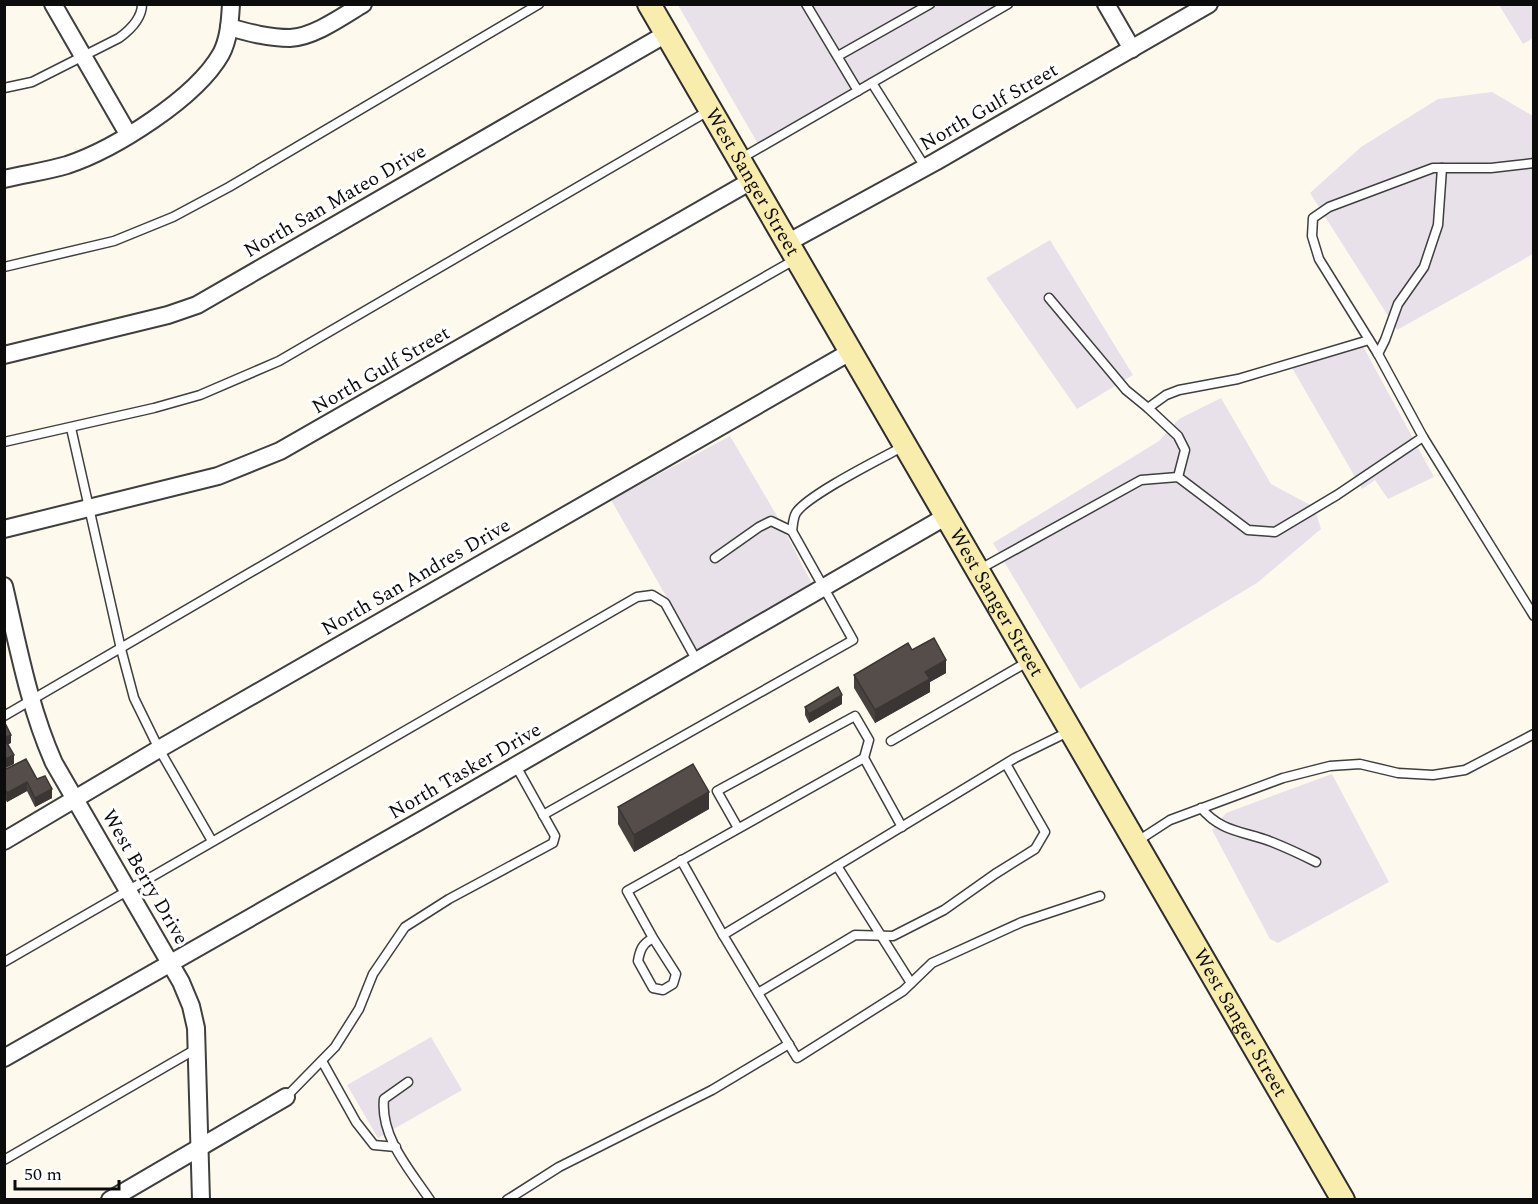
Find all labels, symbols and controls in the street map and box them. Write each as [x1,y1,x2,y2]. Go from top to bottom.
street label: North Gulf Street [914,55,1064,159]
street label: West Sanger Street [697,102,807,262]
street label: North San Mateo Drive [238,136,432,266]
street label: North Gulf Street [306,318,456,422]
street label: North San Andres Drive [316,511,516,643]
street label: West Sanger Street [941,522,1051,683]
street label: North Tasker Drive [383,715,547,827]
street label: West Berry Drive [94,804,196,950]
street label: West Sanger Street [1185,943,1295,1103]
scale bar [15,1153,118,1191]
text: 50 m [24,1161,62,1188]

